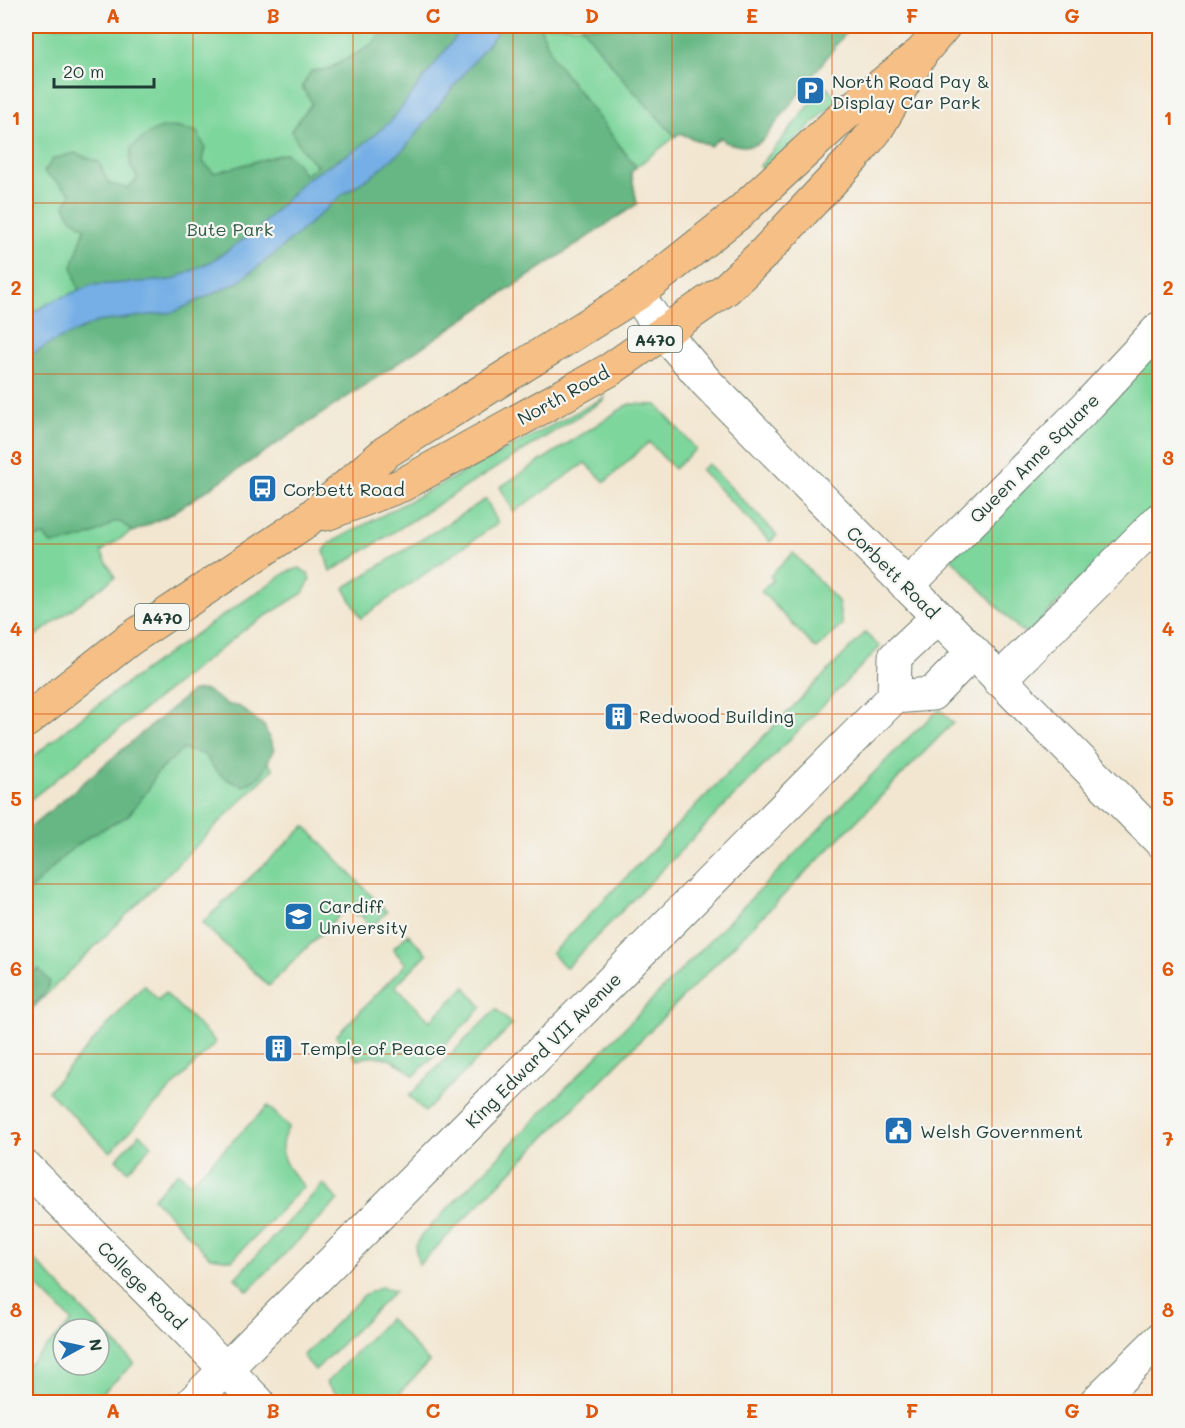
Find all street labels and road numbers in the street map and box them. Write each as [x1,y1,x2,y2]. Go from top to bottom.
road number: A470 [628,326,682,352]
street label: North Road [513,360,613,430]
street label: Queen Anne Square [964,388,1104,528]
street label: Corbett Road [842,521,944,623]
road number: A470 [135,604,189,630]
street label: King Edward VII Avenue [460,967,626,1133]
street label: College Road [93,1236,191,1334]

